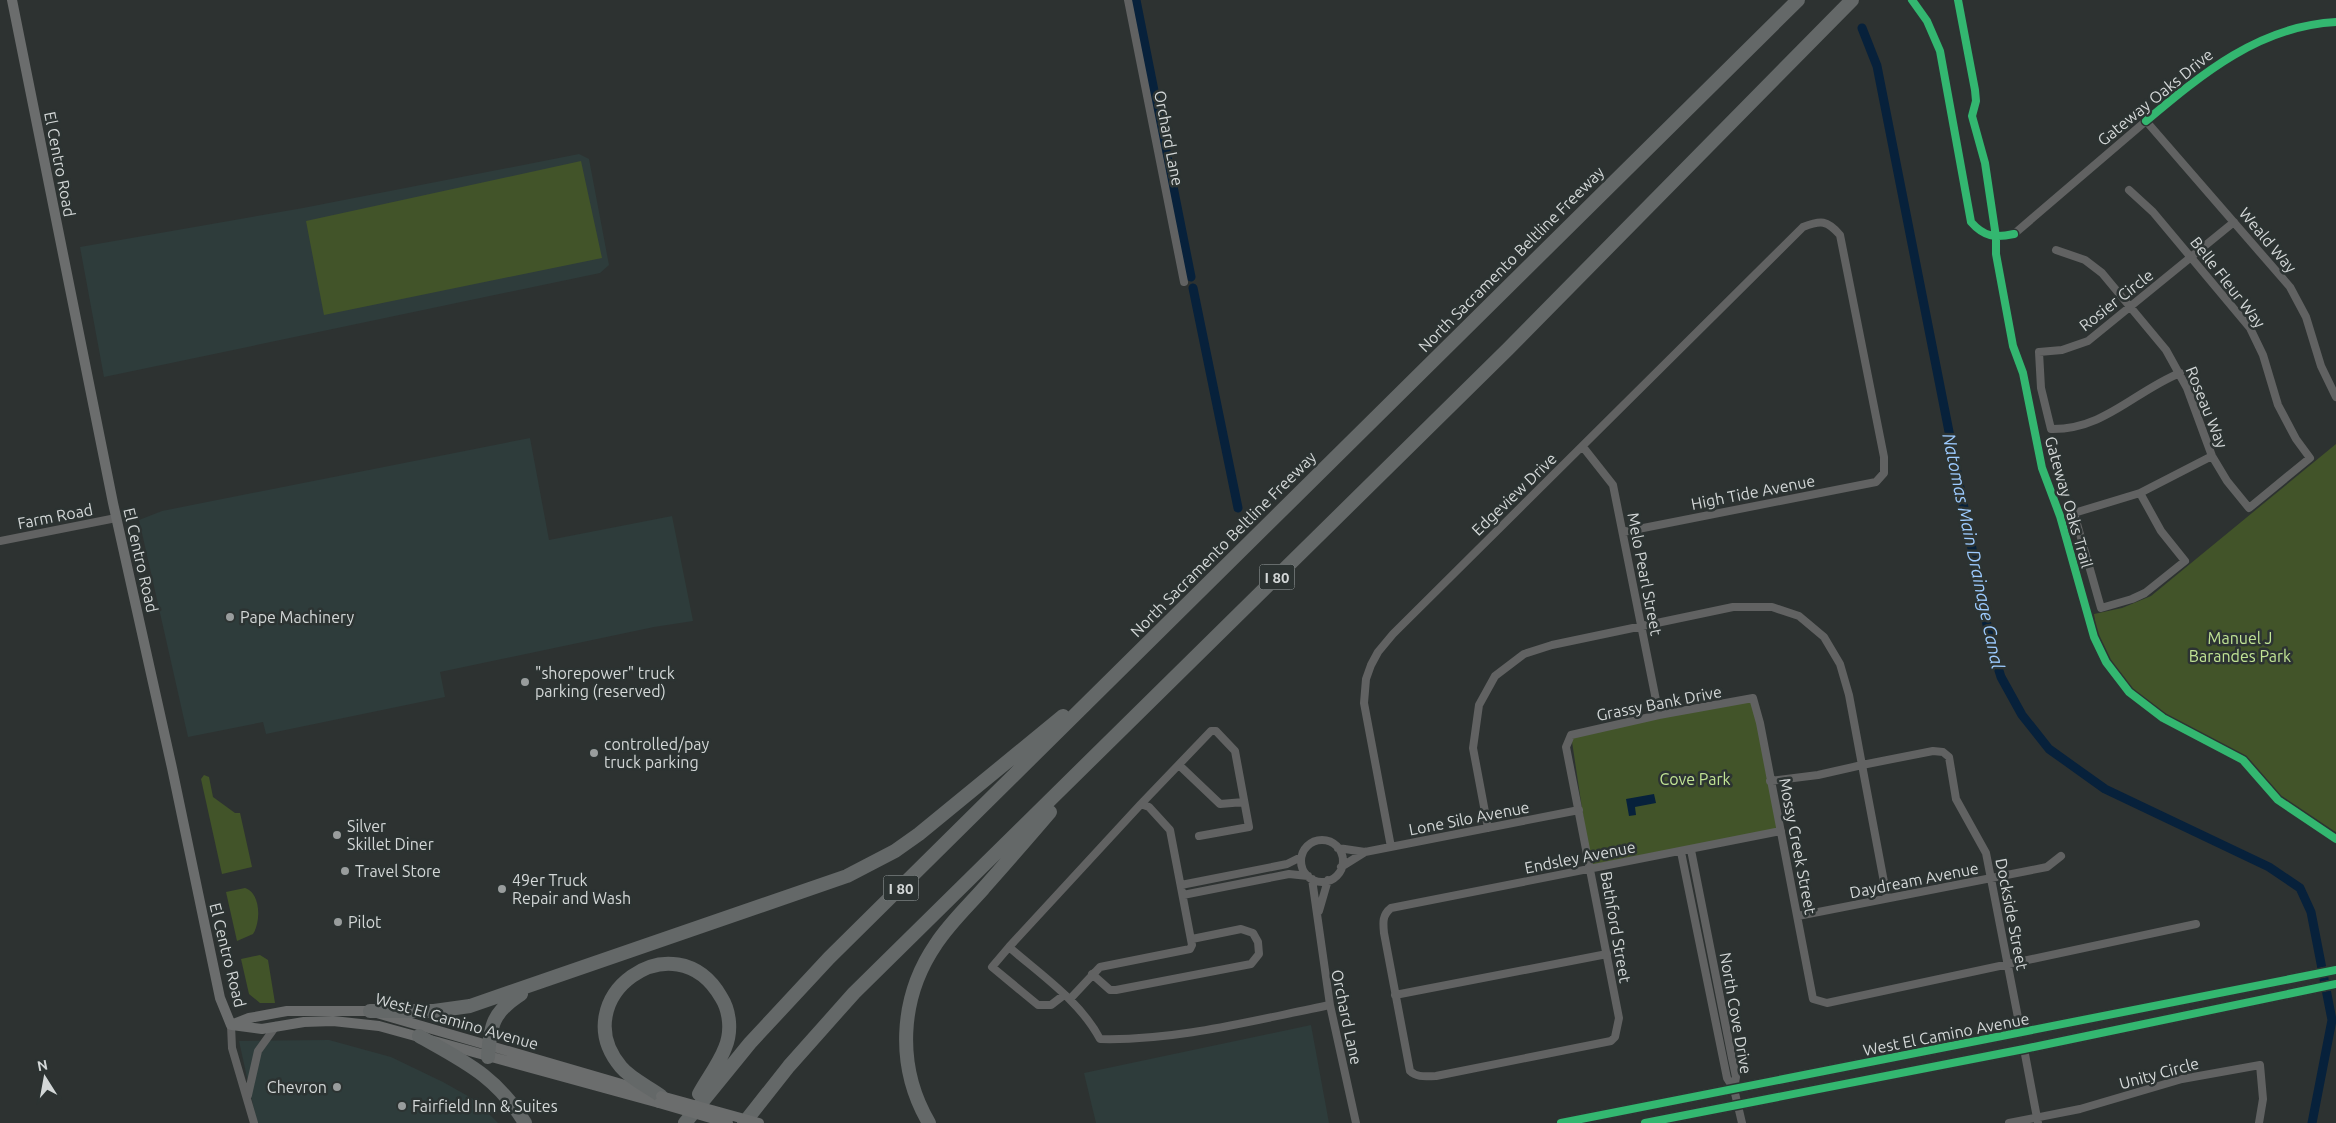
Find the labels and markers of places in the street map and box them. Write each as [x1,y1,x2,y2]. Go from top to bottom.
place label: Pape Machinery [240,608,354,626]
marker: Pape Machinery [224,611,236,623]
place label: "shorepower" truck parking (reserved) [535,664,675,701]
marker: "shorepower" truck parking (reserved) [519,676,531,688]
place label: controlled/pay truck parking [604,735,710,771]
marker: controlled/pay truck parking [588,747,600,759]
place label: Silver Skillet Diner [347,817,434,853]
marker: Silver Skillet Diner [331,829,343,841]
place label: Travel Store [355,862,441,880]
marker: Travel Store [339,865,351,877]
place label: 49er Truck Repair and Wash [512,871,631,907]
marker: 49er Truck Repair and Wash [496,883,508,895]
place label: Pilot [348,913,382,931]
marker: Pilot [332,916,344,928]
place label: Chevron [267,1078,327,1096]
marker: Chevron [331,1081,343,1093]
place label: Fairfield Inn & Suites [412,1097,558,1115]
marker: Fairfield Inn & Suites [396,1100,408,1112]

